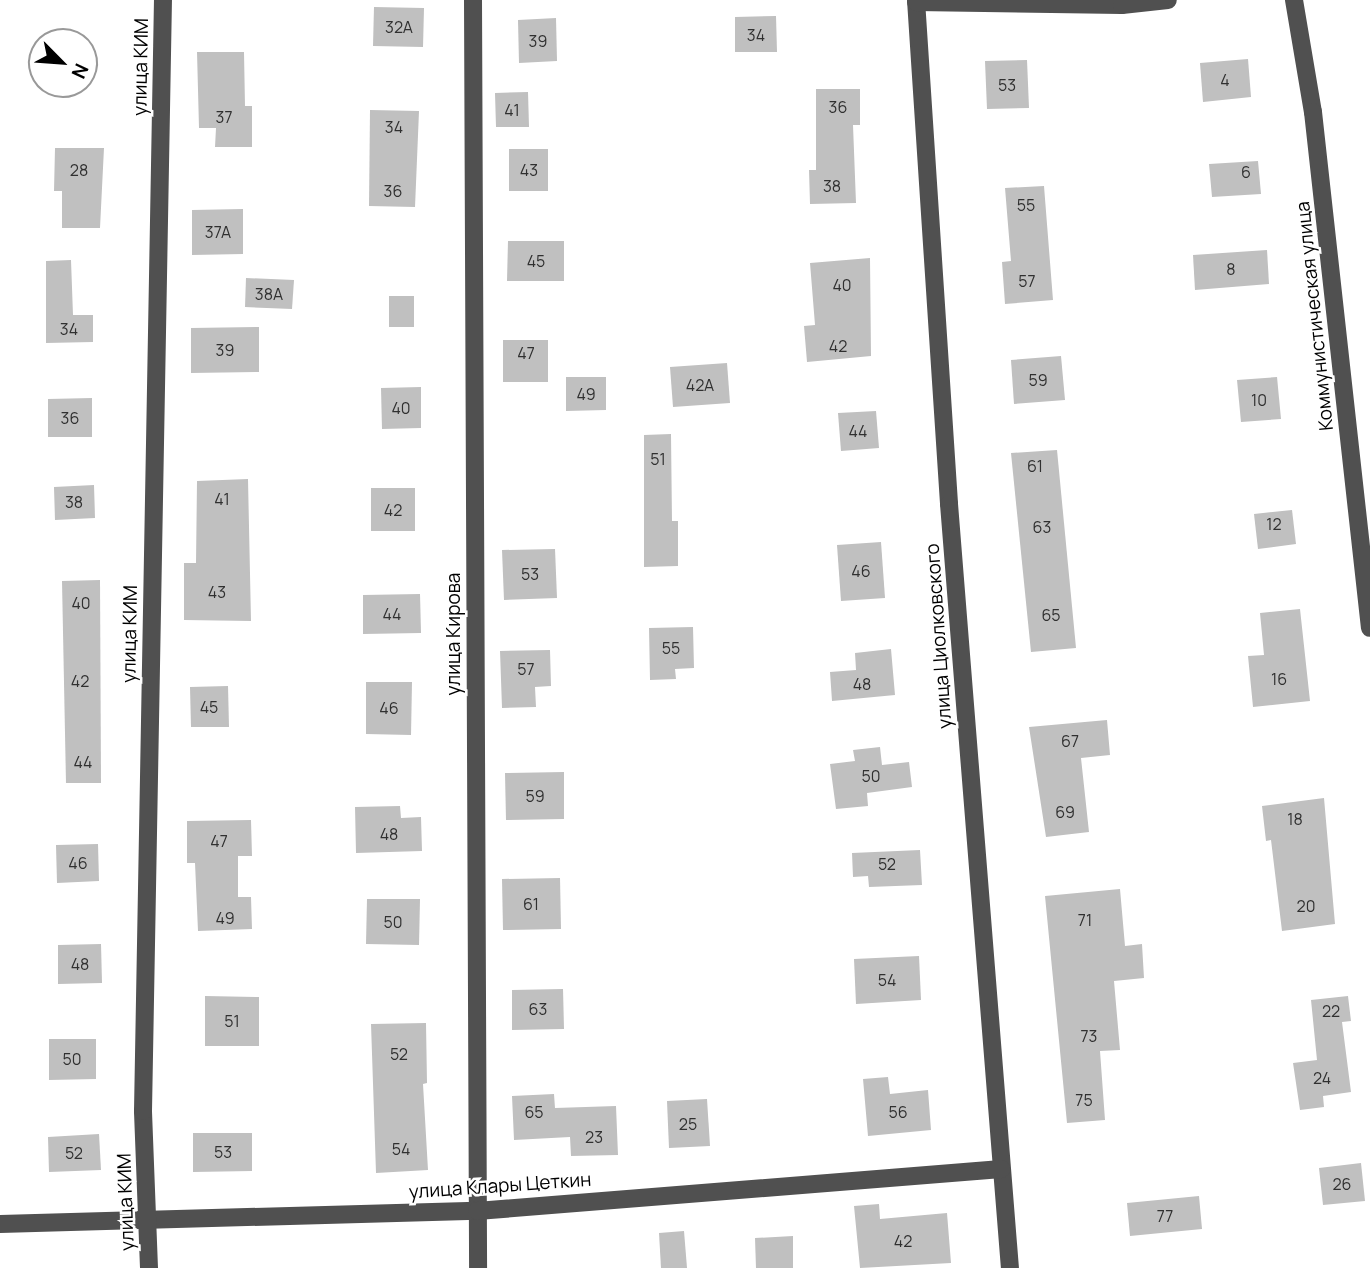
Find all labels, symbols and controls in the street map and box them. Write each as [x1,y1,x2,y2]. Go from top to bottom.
house number: 32А [385,17,413,37]
street label: улица КИМ [129,18,153,116]
house number: 34 [747,25,765,45]
north arrow [28,28,98,98]
house number: 39 [529,31,547,51]
text: N [66,59,95,83]
house number: 4 [1220,70,1230,90]
house number: 53 [998,75,1016,95]
house number: 36 [829,97,847,117]
house number: 41 [504,100,520,120]
house number: 37 [216,107,232,127]
house number: 34 [385,117,403,137]
house number: 28 [70,160,88,180]
house number: 43 [520,160,538,180]
house number: 6 [1241,162,1251,182]
house number: 38 [823,176,841,196]
house number: 36 [384,181,402,201]
house number: 55 [1017,195,1035,215]
street label: Коммунистическая улица [1292,200,1338,432]
house number: 37А [205,222,231,242]
house number: 45 [527,251,545,271]
house number: 8 [1226,259,1236,279]
house number: 57 [1018,271,1036,291]
house number: 40 [832,275,852,295]
house number: 38А [255,284,283,304]
house number: 34 [60,319,78,339]
house number: 42 [829,336,847,356]
house number: 39 [216,340,234,360]
house number: 47 [517,343,535,363]
house number: 59 [1028,370,1048,390]
house number: 42А [686,375,714,395]
house number: 49 [576,384,596,404]
house number: 10 [1251,390,1267,410]
house number: 40 [391,398,411,418]
house number: 36 [61,408,79,428]
house number: 44 [848,421,868,441]
house number: 51 [650,449,666,469]
house number: 61 [1027,456,1043,476]
house number: 41 [214,489,230,509]
house number: 38 [65,492,83,512]
house number: 42 [384,500,402,520]
house number: 12 [1266,514,1282,534]
house number: 63 [1033,517,1051,537]
street label: улица Циолковского [921,543,957,729]
house number: 46 [851,561,871,581]
house number: 53 [521,564,539,584]
street label: улица Кирова [443,573,465,695]
house number: 43 [208,582,226,602]
street label: улица КИМ [118,585,142,683]
house number: 40 [71,593,91,613]
house number: 44 [382,604,402,624]
house number: 65 [1041,605,1061,625]
house number: 55 [662,638,680,658]
house number: 57 [517,659,535,679]
house number: 16 [1271,669,1287,689]
house number: 42 [71,671,89,691]
house number: 48 [853,674,871,694]
house number: 45 [200,697,218,717]
house number: 46 [379,698,399,718]
house number: 67 [1061,731,1079,751]
house number: 44 [73,752,93,772]
house number: 50 [862,766,880,786]
house number: 59 [525,786,545,806]
house number: 69 [1055,802,1075,822]
house number: 18 [1287,809,1303,829]
house number: 48 [380,824,398,844]
house number: 47 [210,831,228,851]
house number: 46 [68,853,88,873]
house number: 52 [878,854,896,874]
house number: 61 [523,894,539,914]
house number: 20 [1297,896,1315,916]
house number: 49 [215,908,235,928]
house number: 71 [1078,910,1092,930]
house number: 50 [384,912,402,932]
house number: 48 [71,954,89,974]
house number: 54 [878,970,896,990]
house number: 63 [529,999,547,1019]
house number: 22 [1322,1001,1340,1021]
house number: 51 [224,1011,240,1031]
house number: 73 [1081,1026,1097,1046]
house number: 52 [390,1044,408,1064]
house number: 50 [63,1049,81,1069]
house number: 24 [1313,1068,1331,1088]
house number: 75 [1075,1090,1093,1110]
house number: 65 [524,1102,544,1122]
house number: 56 [888,1102,908,1122]
house number: 25 [679,1114,697,1134]
house number: 23 [585,1127,603,1147]
house number: 54 [392,1139,410,1159]
house number: 53 [214,1142,232,1162]
house number: 52 [65,1143,83,1163]
street label: улица КИМ [113,1153,139,1251]
street label: улица Клары Цеткин [408,1168,592,1204]
house number: 26 [1332,1174,1352,1194]
house number: 77 [1157,1206,1173,1226]
house number: 42 [894,1231,912,1251]

